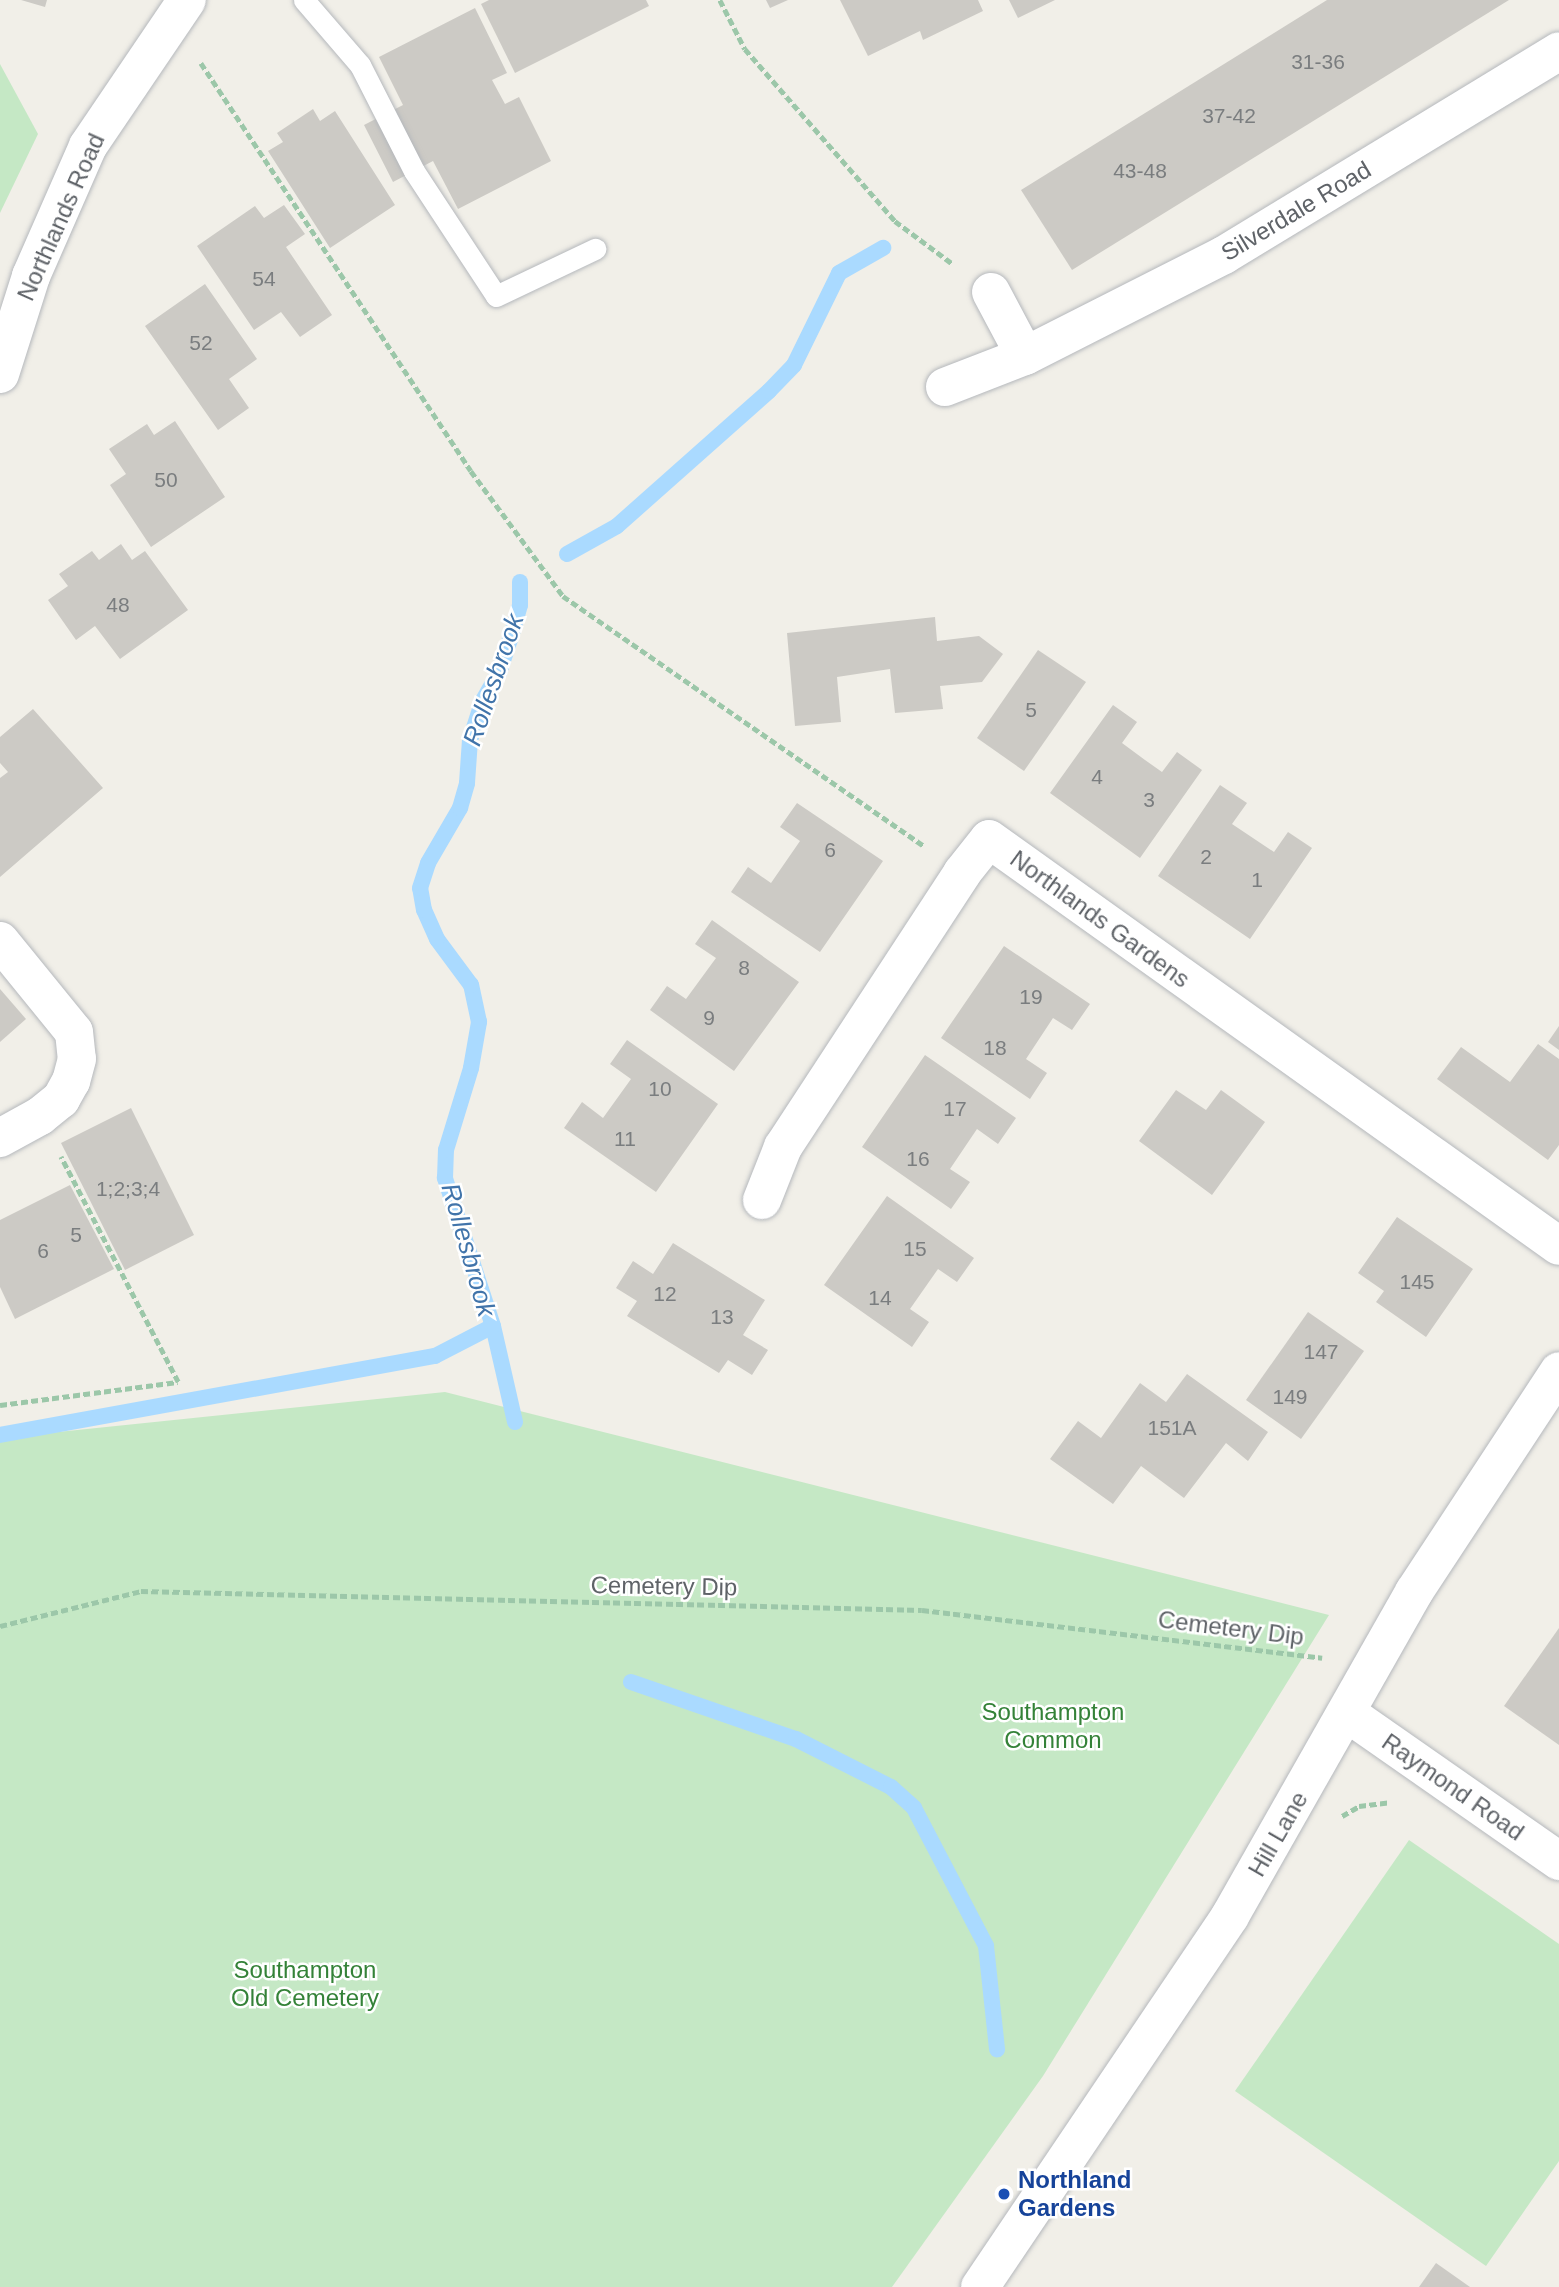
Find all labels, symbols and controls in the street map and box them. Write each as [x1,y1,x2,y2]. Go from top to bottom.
house number: 31-36 [1291,49,1345,75]
house number: 37-42 [1202,103,1256,129]
street label: Northlands Road [11,129,111,305]
street label: Silverdale Road [1216,155,1376,267]
house number: 43-48 [1113,158,1167,184]
house number: 54 [252,266,276,292]
house number: 52 [189,330,213,356]
house number: 50 [154,467,178,493]
house number: 48 [106,592,130,618]
water label: Rollesbrook [457,610,531,750]
house number: 5 [1025,697,1037,723]
house number: 4 [1091,764,1103,790]
house number: 3 [1143,787,1155,813]
house number: 6 [824,837,836,863]
street label: Northlands Gardens [1005,844,1195,994]
house number: 2 [1200,844,1212,870]
house number: 1 [1251,867,1263,893]
house number: 8 [738,955,750,981]
house number: 19 [1019,984,1043,1010]
house number: 9 [703,1005,715,1031]
house number: 18 [983,1035,1007,1061]
house number: 10 [648,1076,672,1102]
house number: 17 [943,1096,967,1122]
house number: 11 [614,1126,636,1152]
house number: 16 [906,1146,930,1172]
house number: 1;2;3;4 [96,1176,160,1202]
water label: Rollesbrook [434,1180,502,1320]
house number: 5 [70,1222,82,1248]
house number: 15 [903,1236,927,1262]
house number: 6 [37,1238,49,1264]
house number: 145 [1399,1269,1435,1295]
house number: 12 [653,1281,677,1307]
house number: 14 [868,1285,892,1311]
house number: 13 [710,1304,734,1330]
house number: 147 [1303,1339,1339,1365]
house number: 149 [1272,1384,1308,1410]
house number: 151A [1147,1415,1197,1441]
street label: Cemetery Dip [590,1570,738,1602]
street label: Cemetery Dip [1156,1605,1306,1651]
park label: Southampton Common [982,1698,1124,1754]
street label: Raymond Road [1376,1727,1530,1847]
street label: Hill Lane [1242,1786,1314,1882]
park label: Southampton Old Cemetery [231,1956,379,2012]
place label: Northland Gardens [1018,2166,1131,2222]
marker: Northland Gardens [996,2186,1012,2202]

